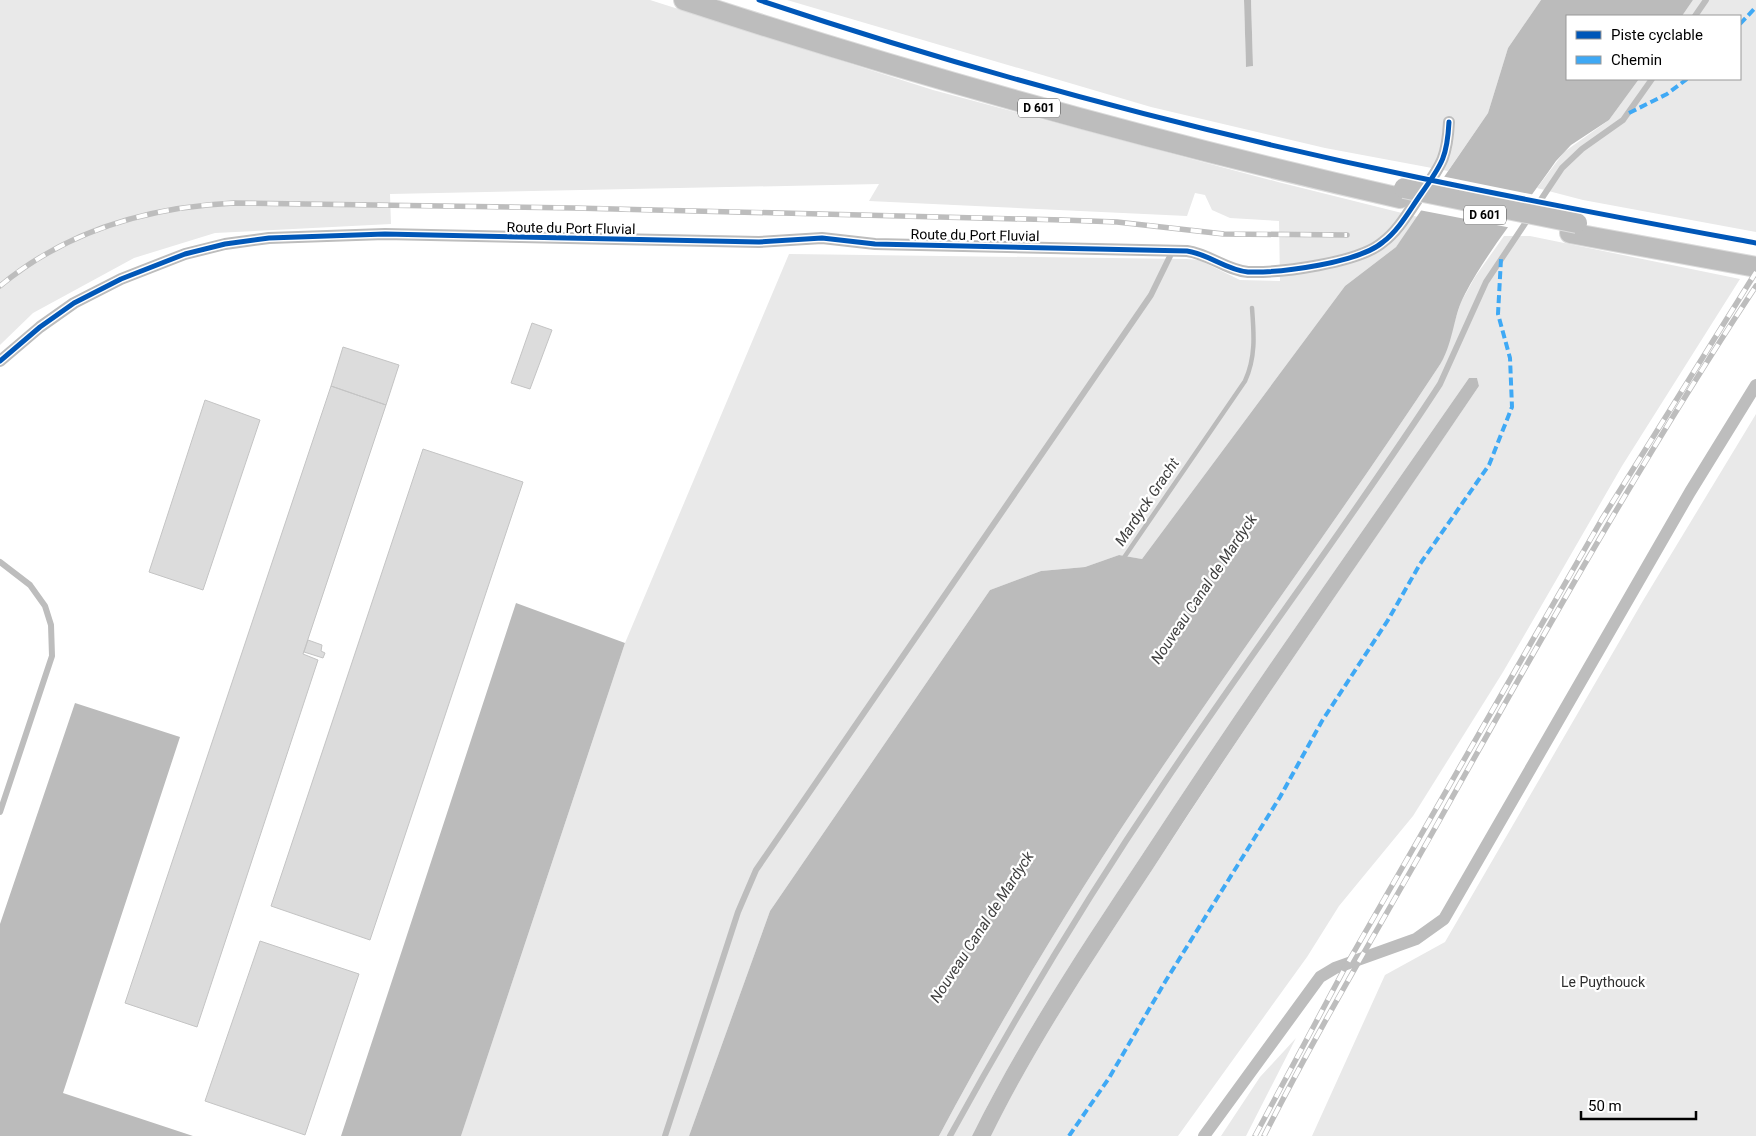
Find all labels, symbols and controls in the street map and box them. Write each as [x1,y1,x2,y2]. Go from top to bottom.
legend [1566,15,1741,80]
text: Piste cyclable [1611,26,1703,44]
text: Chemin [1611,51,1662,69]
road number: D 601 [1018,99,1060,118]
road number: D 601 [1464,206,1506,224]
street label: Route du Port Fluvial [506,219,636,237]
street label: Route du Port Fluvial [910,226,1040,244]
water label: Mardyck Gracht [1111,455,1183,549]
water label: Nouveau Canal de Mardyck [1147,510,1261,667]
water label: Nouveau Canal de Mardyck [926,848,1038,1006]
park label: Le Puythouck [1561,974,1646,990]
scale bar [1581,1088,1696,1120]
text: 50 m [1588,1097,1622,1115]

